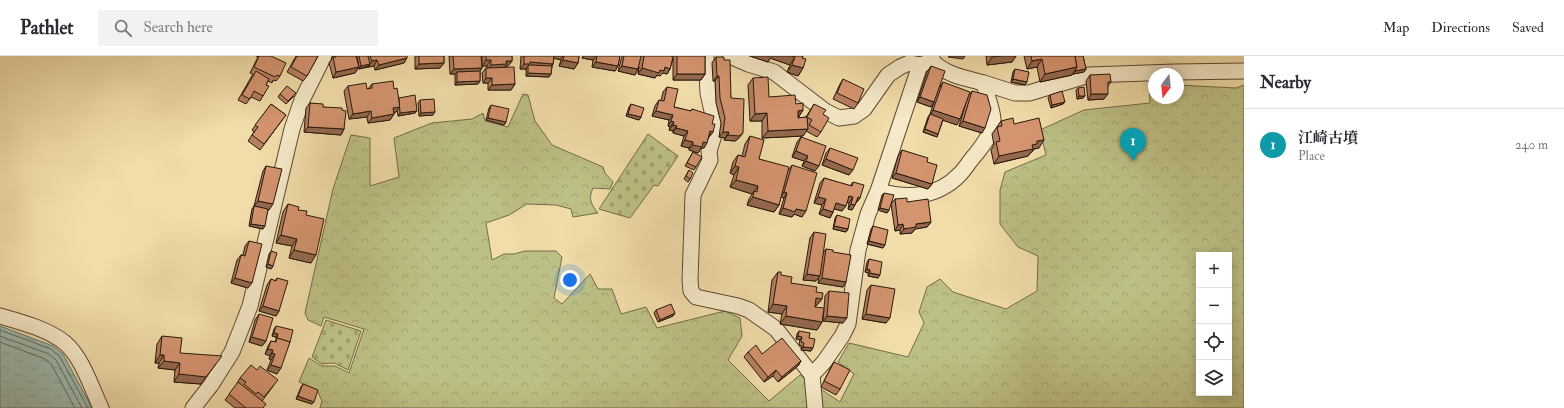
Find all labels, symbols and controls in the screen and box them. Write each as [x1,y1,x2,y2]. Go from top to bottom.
search box [98,10,378,46]
text: Pathlet [20,16,74,40]
icon: search [112,17,134,39]
text: Search here [144,18,213,37]
text: Map [1383,19,1409,36]
text: Directions [1431,19,1490,36]
text: Saved [1512,19,1544,36]
north arrow [1148,68,1184,104]
text: Nearby [1260,72,1311,93]
pin: 1 [1120,128,1146,161]
text: 江崎古墳 [1298,129,1358,148]
text: 1 [1271,137,1275,153]
text: 240 m [1515,137,1548,153]
text: Place [1298,148,1325,164]
map controls [1196,252,1232,396]
button: + [1196,252,1232,288]
your location [560,270,580,290]
button: − [1196,288,1232,324]
button: locate [1196,324,1232,360]
button: layers [1196,360,1232,396]

